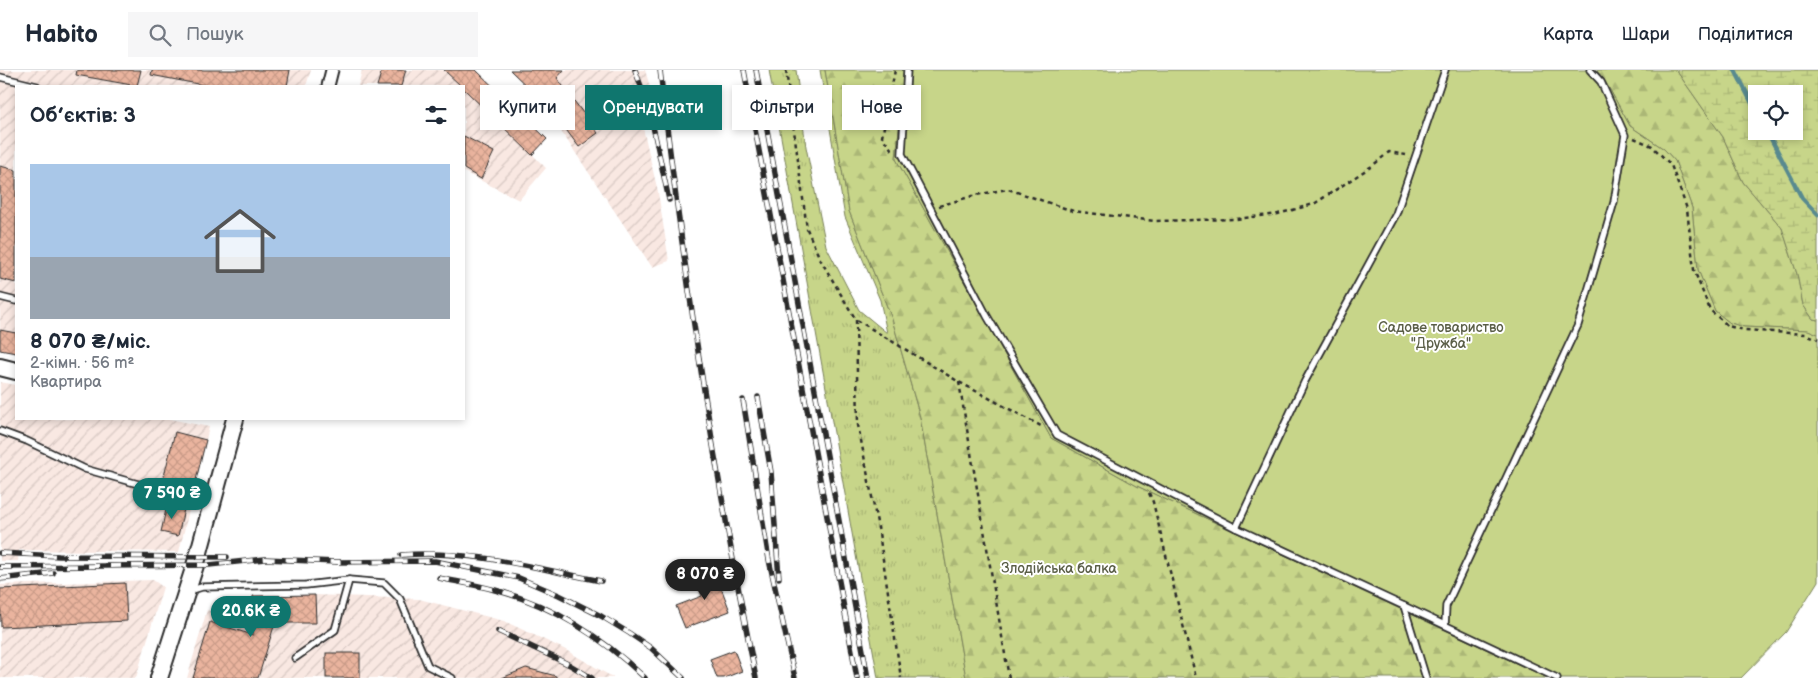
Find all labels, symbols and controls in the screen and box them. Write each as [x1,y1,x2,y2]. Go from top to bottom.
search box [128,12,478,57]
text: Habito [25,20,98,49]
icon: search [146,21,174,49]
text: Пошук [186,23,244,46]
text: Карта [1543,24,1593,45]
text: Шари [1621,24,1670,45]
text: Поділитися [1698,24,1793,45]
chip: Купити [480,85,575,130]
chip: Орендувати [585,85,722,130]
chip: Фільтри [732,85,832,130]
chip: Нове [842,85,921,130]
map controls [1748,85,1803,140]
button: locate [1748,85,1803,140]
icon: filters [422,101,450,129]
text: Об’єктів: 3 [30,103,136,128]
icon: home [195,196,285,286]
park label: Садове товариство "Дружба" [1378,319,1504,352]
text: 8 070 ₴/міс. [30,329,150,354]
text: 2-кімн. · 56 m² [30,354,134,373]
text: Квартира [30,373,102,392]
pin: 7 590 ₴ [126,478,218,520]
text: 7 590 ₴ [144,484,200,503]
pin: 8 070 ₴ [659,558,751,601]
park label: Злодійська балка [1001,560,1117,577]
text: 8 070 ₴ [676,565,734,584]
pin: 20.6K ₴ [205,596,297,638]
text: 20.6K ₴ [222,602,280,621]

